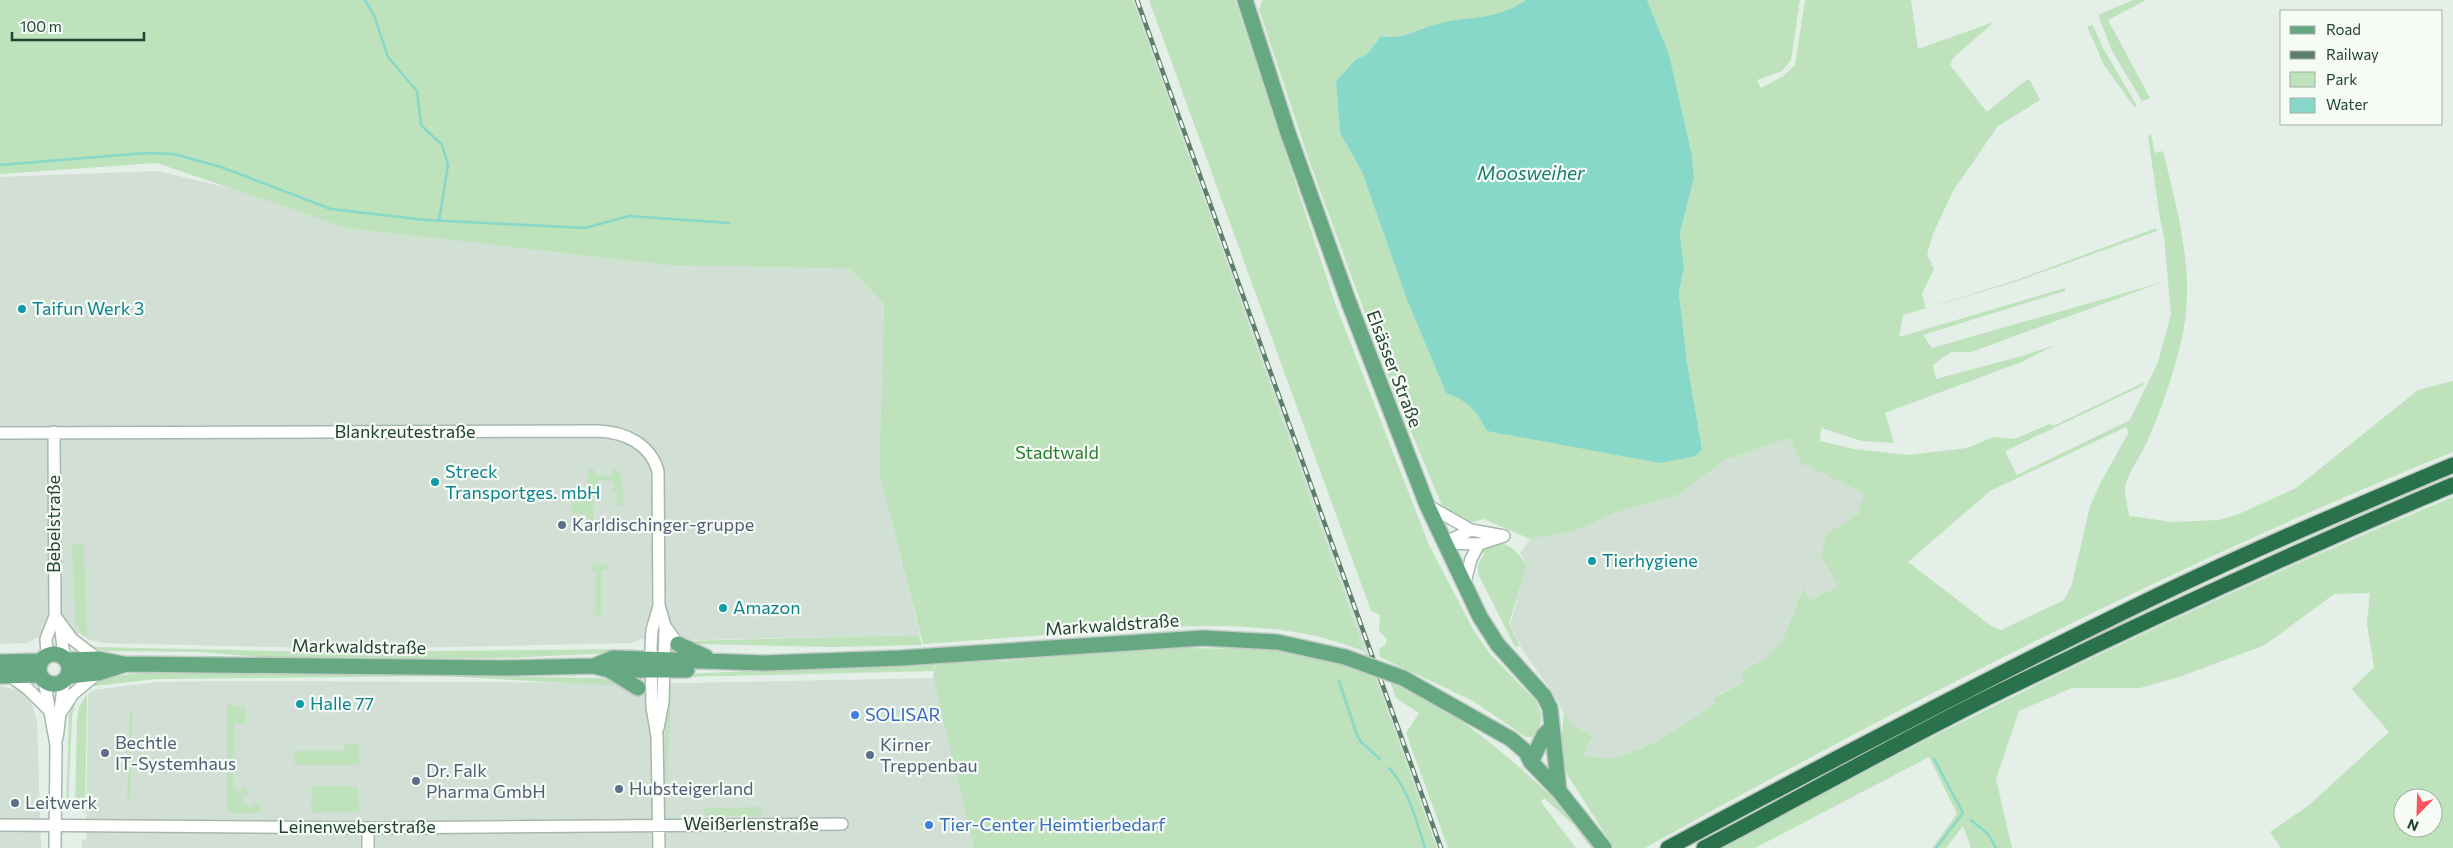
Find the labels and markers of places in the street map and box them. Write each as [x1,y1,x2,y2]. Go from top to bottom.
place label: Taifun Werk 3 [32,297,144,319]
marker: Taifun Werk 3 [16,303,28,315]
place label: Streck Transportges. mbH [445,460,601,503]
marker: Streck Transportges. mbH [429,476,441,488]
place label: Karldischinger-gruppe [572,513,754,535]
marker: Karldischinger-gruppe [556,519,568,531]
place label: Tierhygiene [1602,549,1698,571]
marker: Tierhygiene [1586,555,1598,567]
place label: Amazon [733,596,801,618]
marker: Amazon [717,602,729,614]
place label: Halle 77 [310,692,374,714]
marker: Halle 77 [294,698,306,710]
place label: SOLISAR [865,703,941,725]
marker: SOLISAR [849,709,861,721]
place label: Bechtle IT-Systemhaus [115,731,236,774]
place label: Kirner Treppenbau [880,733,978,776]
marker: Bechtle IT-Systemhaus [99,747,111,759]
marker: Kirner Treppenbau [864,749,876,761]
place label: Dr. Falk Pharma GmbH [426,759,546,802]
marker: Dr. Falk Pharma GmbH [410,775,422,787]
place label: Hubsteigerland [629,777,753,799]
marker: Hubsteigerland [613,783,625,795]
place label: Leitwerk [25,791,98,813]
marker: Leitwerk [9,797,21,809]
place label: Tier-Center Heimtierbedarf [939,813,1166,835]
marker: Tier-Center Heimtierbedarf [923,819,935,831]

